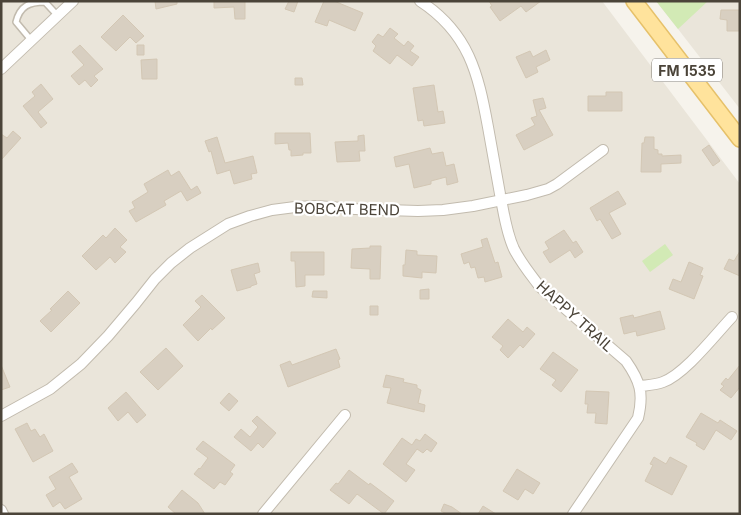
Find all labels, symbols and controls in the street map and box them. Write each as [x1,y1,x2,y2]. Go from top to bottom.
road number: FM 1535 [652,58,722,82]
street label: BOBCAT BEND [294,199,400,219]
street label: HAPPY TRAIL [533,276,617,356]

